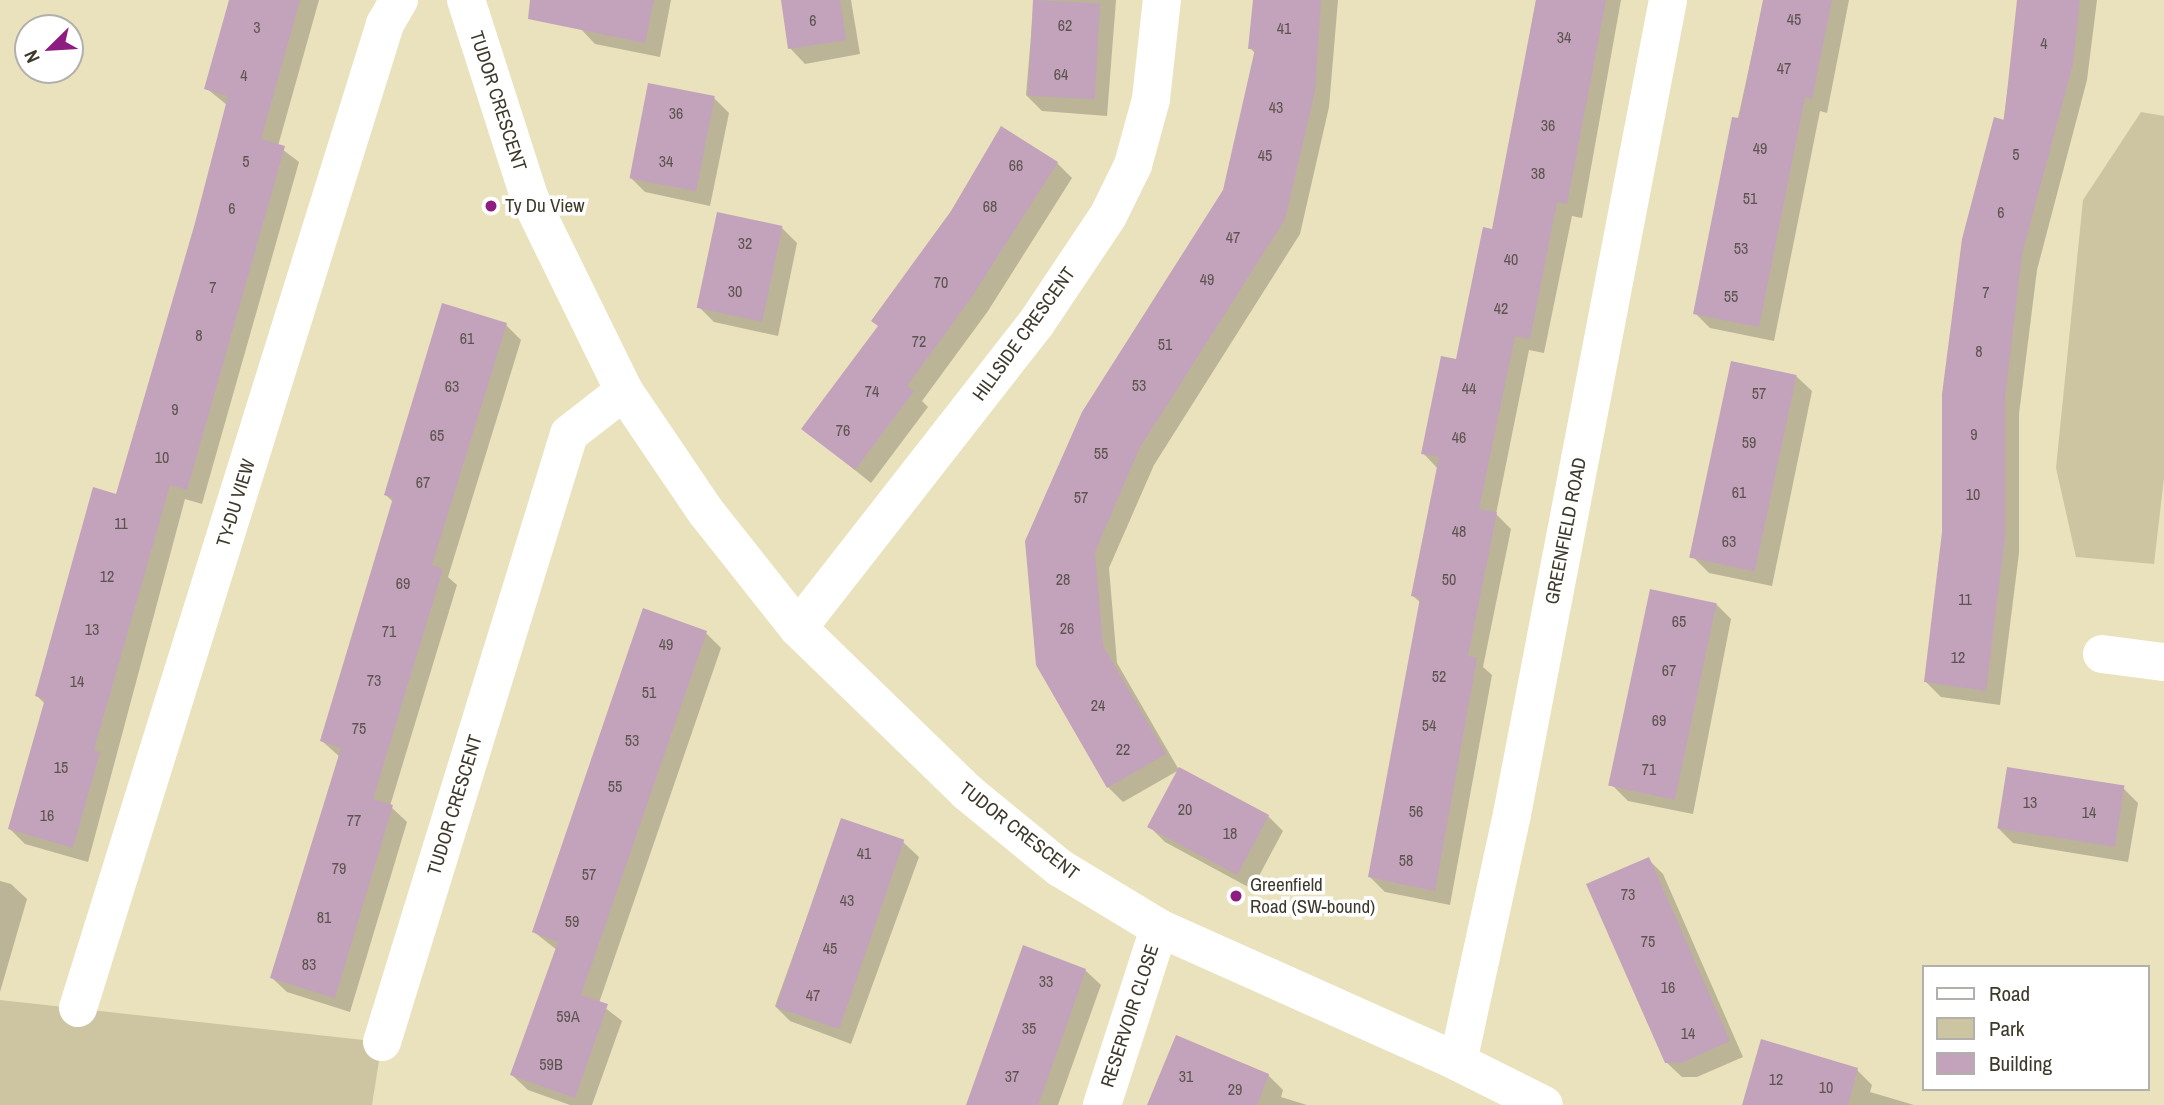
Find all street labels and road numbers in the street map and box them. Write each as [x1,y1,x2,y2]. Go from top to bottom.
street label: TUDOR CRESCENT [465,28,531,174]
street label: HILLSIDE CRESCENT [968,263,1080,405]
street label: TY-DU VIEW [212,456,260,550]
street label: GREENFIELD ROAD [1541,456,1591,606]
street label: TUDOR CRESCENT [423,732,487,878]
street label: TUDOR CRESCENT [955,777,1083,885]
street label: RESERVOIR CLOSE [1096,942,1164,1090]

